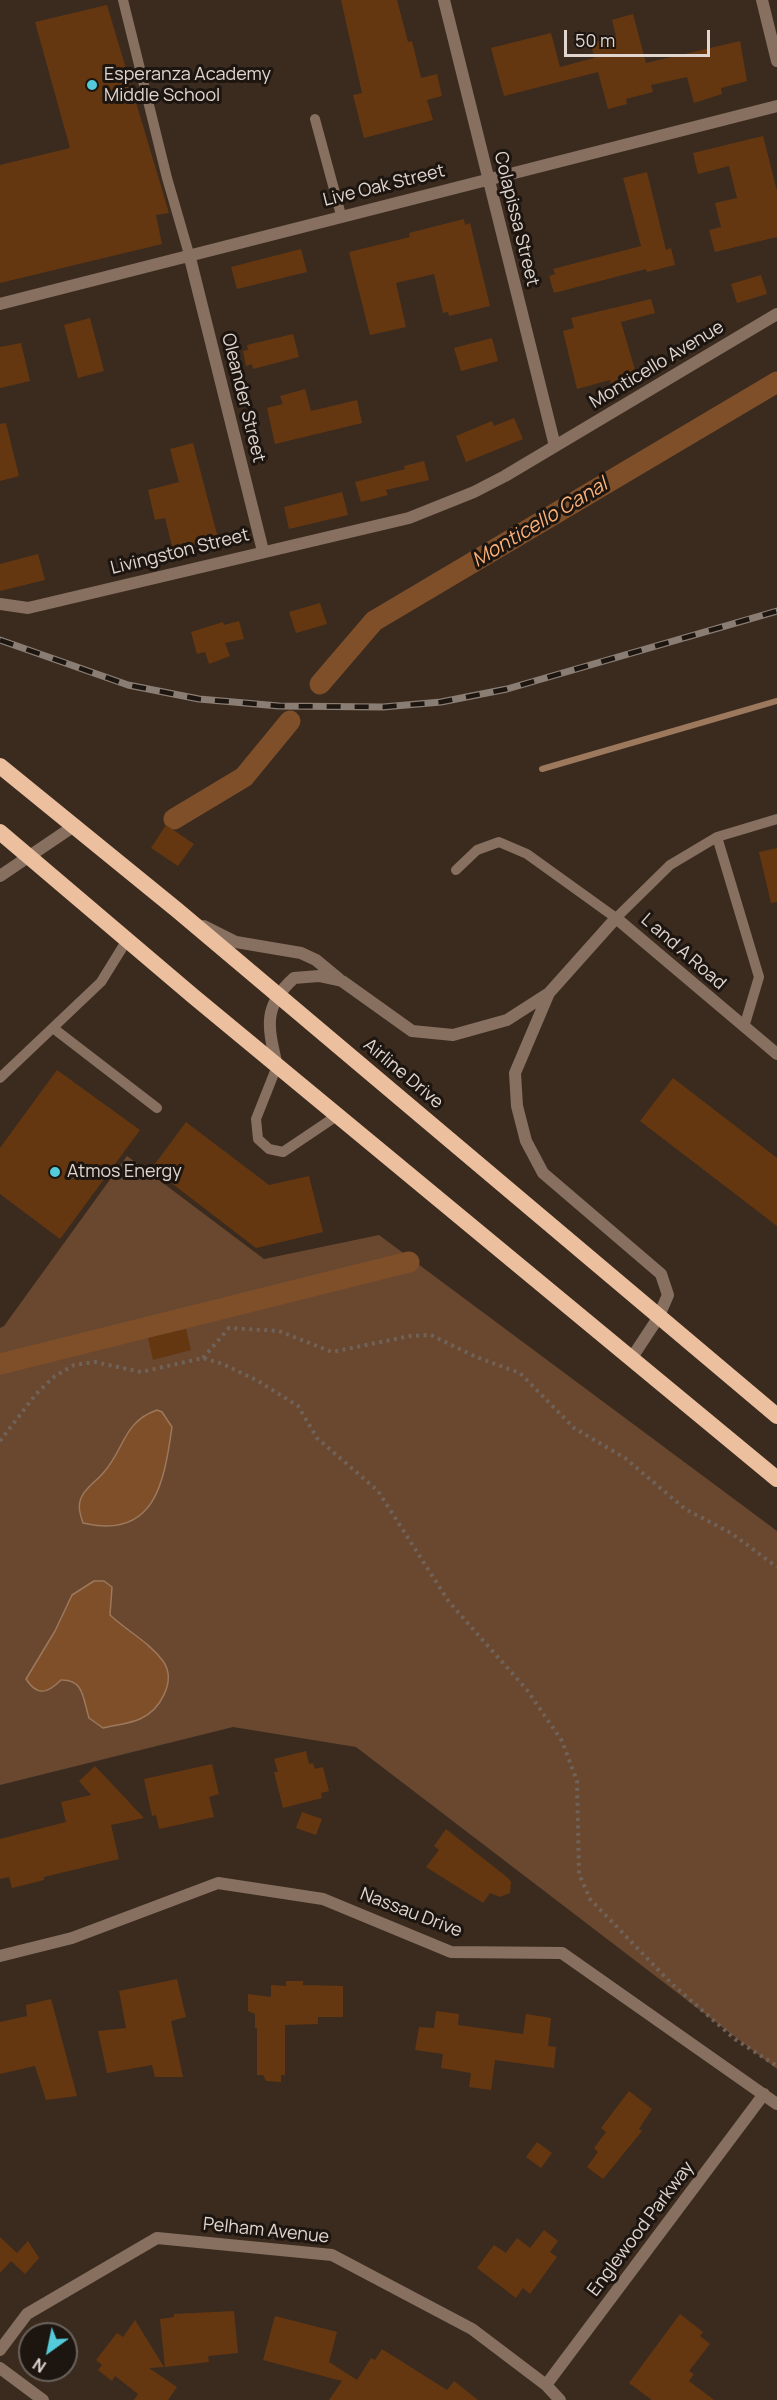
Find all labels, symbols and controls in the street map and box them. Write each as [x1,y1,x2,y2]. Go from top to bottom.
scale bar [567,18,712,56]
text: 50 m [575,28,615,52]
place label: Esperanza Academy Middle School [104,64,271,106]
marker: Esperanza Academy Middle School [85,78,99,92]
street label: Colapissa Street [489,149,543,289]
street label: Live Oak Street [321,160,447,212]
street label: Monticello Avenue [586,317,728,413]
street label: Oleander Street [217,331,269,465]
water label: Monticello Canal [468,473,612,573]
street label: Livingston Street [108,524,252,580]
street label: L and A Road [636,909,730,995]
street label: Airline Drive [359,1034,447,1114]
place label: Atmos Energy [67,1161,182,1183]
marker: Atmos Energy [48,1165,62,1179]
street label: Nassau Drive [357,1884,465,1942]
street label: Englewood Parkway [583,2157,699,2301]
street label: Pelham Avenue [202,2214,330,2248]
north arrow [18,2322,78,2382]
text: N [28,2353,50,2378]

